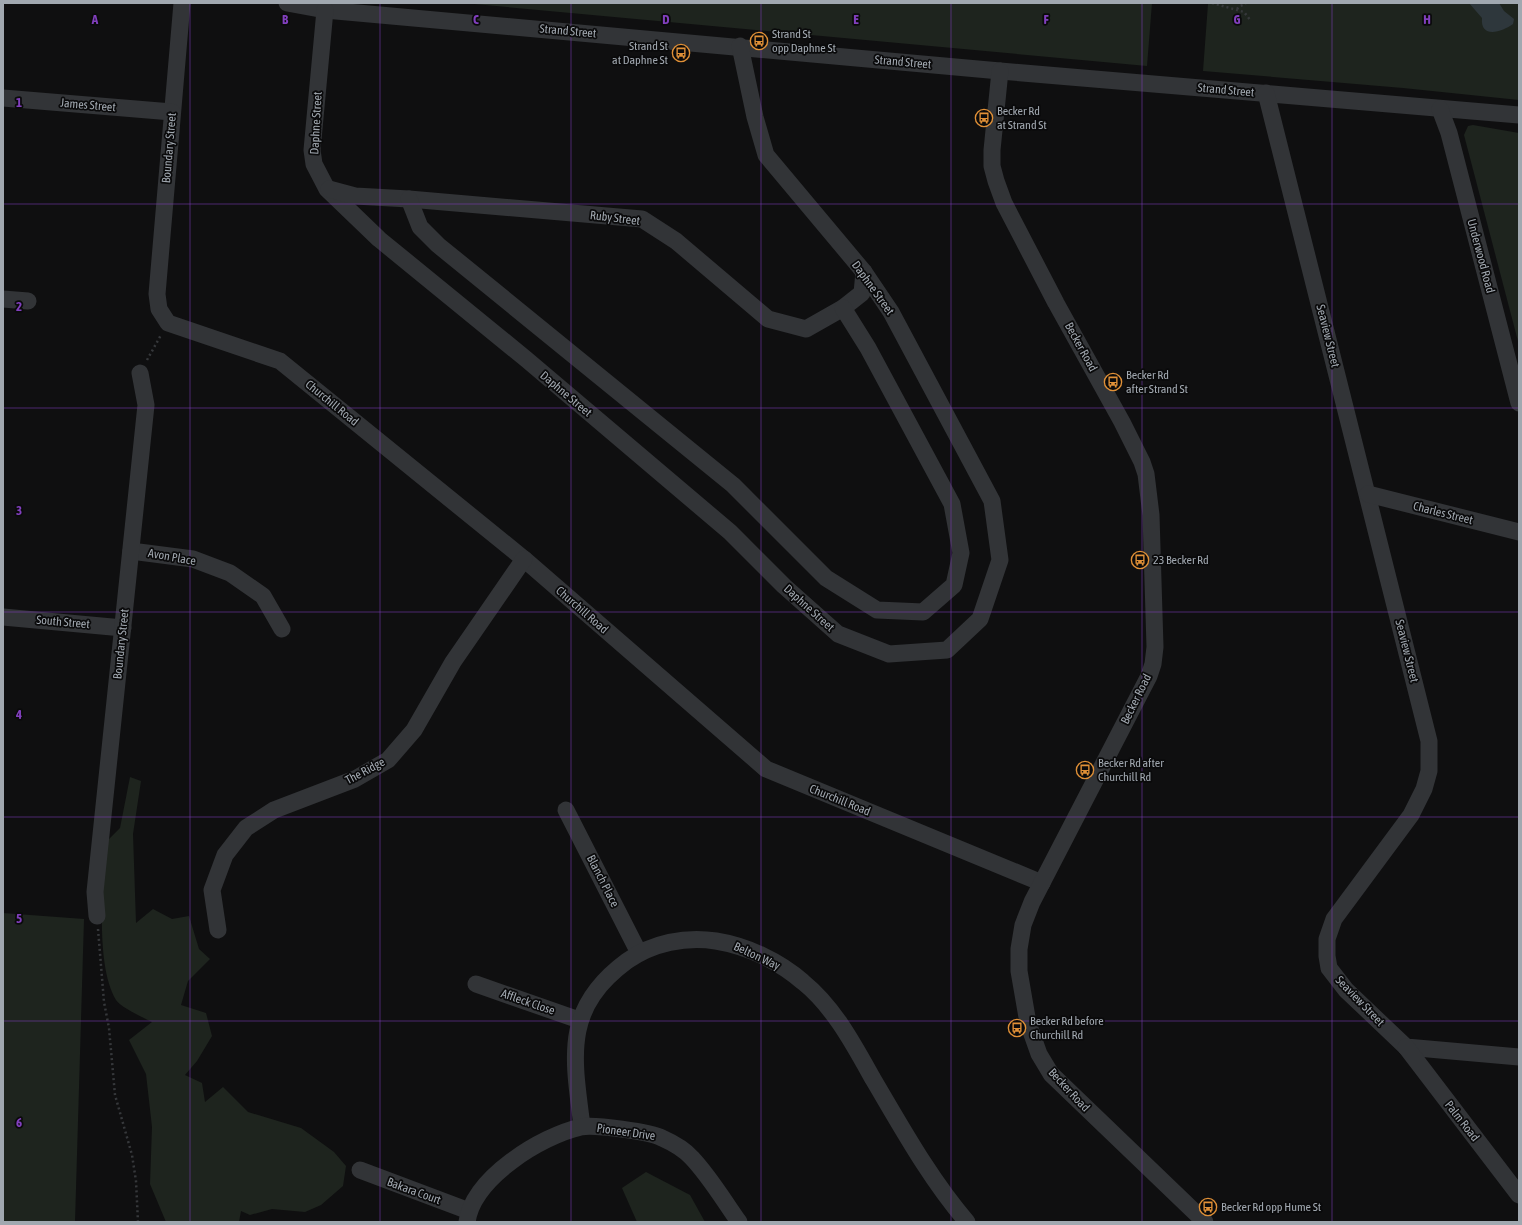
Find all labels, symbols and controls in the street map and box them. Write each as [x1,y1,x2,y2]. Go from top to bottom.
text: A [91,12,99,27]
text: B [282,12,289,27]
text: C [473,12,479,27]
text: D [662,12,670,27]
text: E [853,12,859,27]
text: F [1043,12,1049,27]
text: G [1234,12,1241,27]
text: H [1423,12,1431,27]
street label: Strand Street [539,22,597,40]
place label: Strand St opp Daphne St [772,27,836,55]
bus stop icon: Strand St opp Daphne St [749,31,769,51]
place label: Strand St at Daphne St [612,39,669,67]
bus stop icon: Strand St at Daphne St [671,43,691,63]
street label: Strand Street [874,53,932,71]
street label: Strand Street [1197,81,1255,99]
street label: Daphne Street [307,91,325,155]
text: 1 [16,95,22,110]
street label: James Street [60,96,117,114]
place label: Becker Rd at Strand St [997,104,1047,132]
bus stop icon: Becker Rd at Strand St [974,108,994,128]
street label: Boundary Street [159,112,179,184]
street label: Ruby Street [589,208,641,228]
street label: Underwood Road [1464,217,1498,295]
street label: Daphne Street [849,258,898,318]
text: 2 [16,299,22,314]
street label: Seaview Street [1313,303,1343,369]
street label: Becker Road [1062,320,1100,374]
street label: Daphne Street [537,368,595,420]
place label: Becker Rd after Strand St [1126,368,1188,396]
bus stop icon: Becker Rd after Strand St [1103,372,1123,392]
street label: Churchill Road [303,377,361,429]
street label: Charles Street [1412,499,1475,527]
text: 3 [16,503,22,518]
street label: Avon Place [147,546,197,568]
bus stop icon: 23 Becker Rd [1130,550,1150,570]
place label: 23 Becker Rd [1153,553,1209,567]
street label: Daphne Street [781,582,838,635]
street label: Churchill Road [553,584,611,636]
street label: Boundary Street [110,608,132,680]
street label: South Street [36,613,91,631]
street label: Seaview Street [1392,618,1422,684]
street label: Becker Road [1118,672,1154,726]
text: 4 [15,707,22,722]
street label: The Ridge [343,755,387,787]
place label: Becker Rd after Churchill Rd [1098,756,1164,784]
bus stop icon: Becker Rd after Churchill Rd [1075,760,1095,780]
street label: Churchill Road [807,781,873,819]
street label: Blanch Place [584,853,622,909]
text: 5 [16,911,22,926]
street label: Belton Way [732,939,782,973]
street label: Seaview Street [1333,973,1388,1029]
street label: Affleck Close [499,986,557,1018]
place label: Becker Rd before Churchill Rd [1030,1014,1104,1042]
bus stop icon: Becker Rd before Churchill Rd [1007,1018,1027,1038]
street label: Becker Road [1045,1065,1093,1115]
street label: Palm Road [1442,1098,1482,1144]
text: 6 [16,1115,22,1130]
street label: Pioneer Drive [596,1121,656,1143]
street label: Bakara Court [385,1175,443,1207]
bus stop icon: Becker Rd opp Hume St [1198,1197,1218,1217]
place label: Becker Rd opp Hume St [1221,1200,1322,1214]

